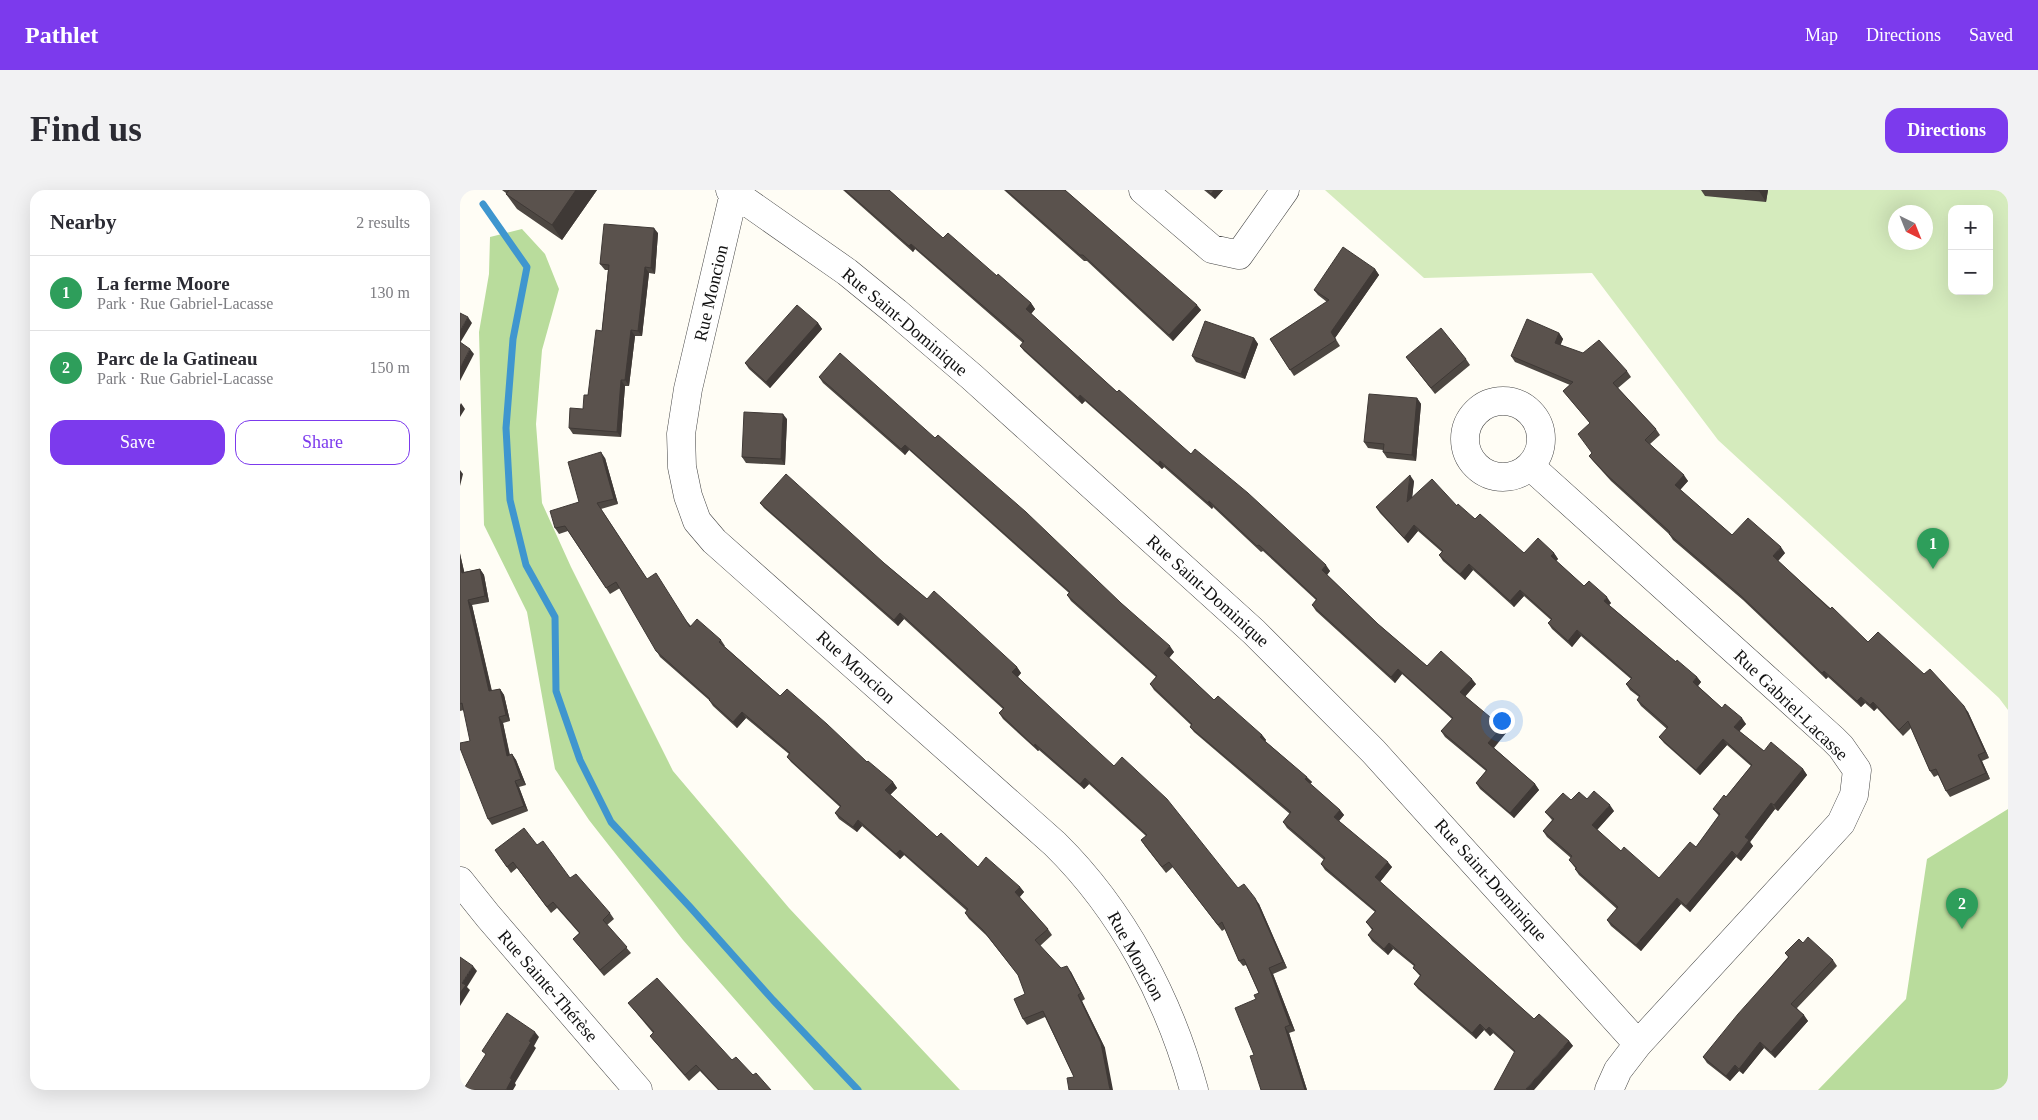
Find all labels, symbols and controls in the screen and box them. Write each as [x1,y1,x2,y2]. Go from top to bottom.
text: Pathlet [25,22,98,48]
text: Map [1805,25,1838,45]
text: Directions [1866,25,1941,45]
text: Saved [1969,25,2013,45]
button: Directions [1885,108,2008,153]
text: Find us [30,110,142,149]
north arrow [1888,205,1933,250]
map controls [1948,205,1993,295]
button: + [1948,205,1993,250]
text: Nearby [50,210,117,234]
text: 2 results [356,214,410,231]
street label: Rue Moncion [690,243,732,343]
button: − [1948,250,1993,295]
street label: Rue Saint-Dominique [838,264,972,380]
text: La ferme Moore [97,273,230,294]
text: 1 [62,284,70,301]
text: 130 m [370,284,410,301]
text: Park · Rue Gabriel-Lacasse [97,295,273,312]
text: Parc de la Gatineau [97,348,258,369]
text: 2 [62,359,70,376]
text: 150 m [370,359,410,376]
text: Park · Rue Gabriel-Lacasse [97,370,273,387]
button: Save [50,420,225,465]
button: Share [235,420,410,465]
pin: 1 [1917,528,1949,569]
street label: Rue Saint-Dominique [1143,531,1273,651]
street label: Rue Moncion [813,627,899,707]
street label: Rue Gabriel-Lacasse [1730,646,1852,764]
your location [1489,708,1515,734]
street label: Rue Saint-Dominique [1431,815,1551,945]
pin: 2 [1946,888,1978,929]
street label: Rue Moncion [1103,908,1169,1004]
street label: Rue Sainte-Thérèse [494,926,602,1046]

